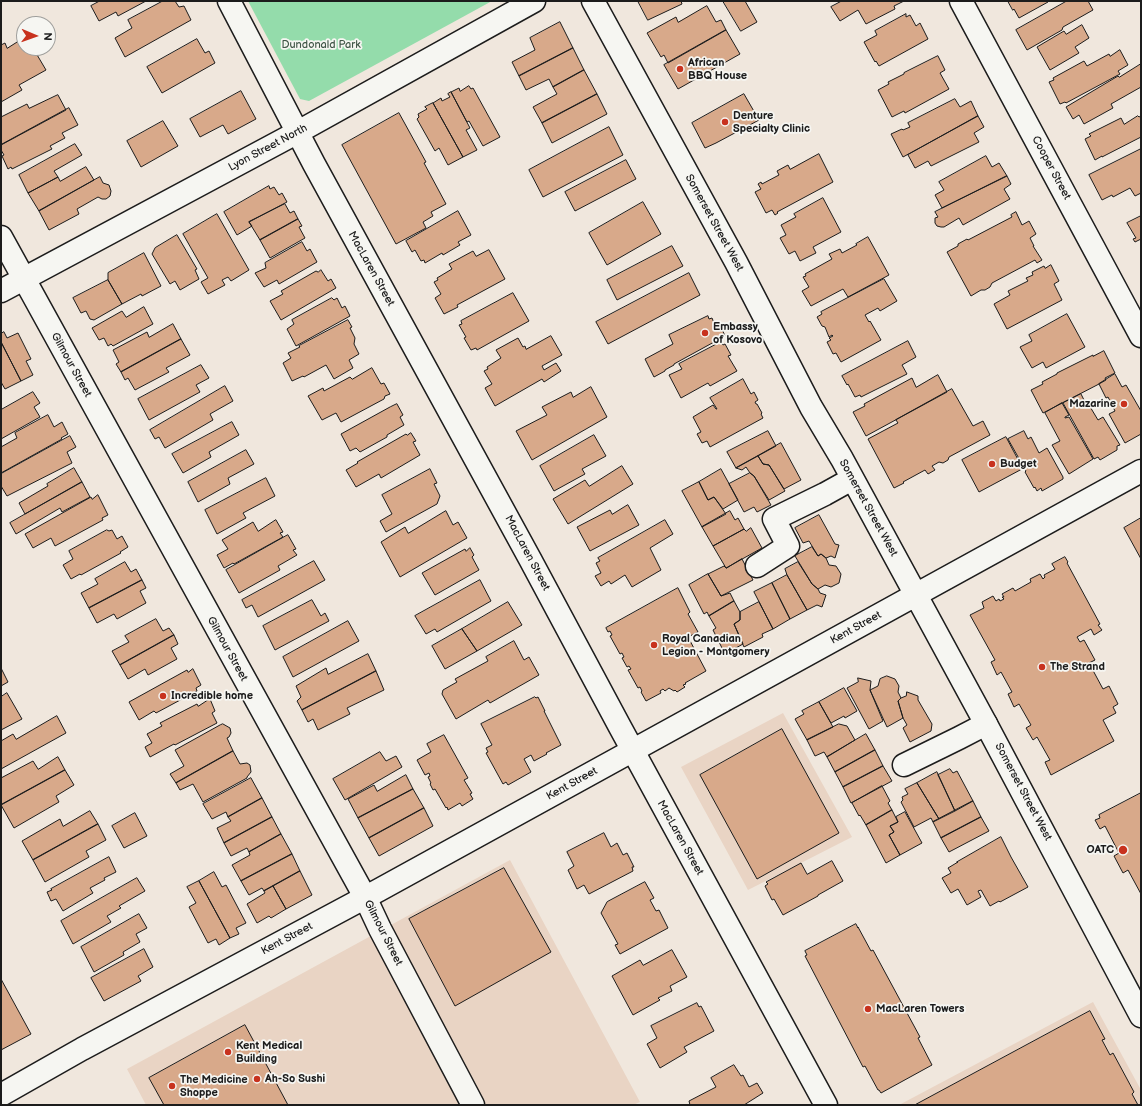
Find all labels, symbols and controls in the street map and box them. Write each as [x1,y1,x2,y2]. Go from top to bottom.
north arrow [16,16,56,56]
text: N [41,32,54,41]
park label: Dundonald Park [281,38,361,52]
place label: African BBQ House [688,56,747,82]
marker: African BBQ House [675,64,685,74]
place label: Denture Specialty Clinic [733,109,810,135]
marker: Denture Specialty Clinic [720,117,730,127]
street label: Lyon Street North [226,122,310,174]
street label: Cooper Street [1029,134,1073,202]
street label: Somerset Street West [682,172,746,274]
street label: MacLaren Street [345,229,397,309]
place label: Embassy of Kosovo [713,320,762,346]
marker: Embassy of Kosovo [700,328,710,338]
street label: Gilmour Street [48,330,94,400]
place label: Mazarine [1069,397,1116,411]
marker: Mazarine [1119,399,1129,409]
street label: Somerset Street West [836,457,900,559]
place label: Budget [1000,457,1037,471]
marker: Budget [987,459,997,469]
street label: MacLaren Street [502,513,552,593]
street label: Kent Street [828,609,884,647]
street label: Gilmour Street [204,614,250,684]
place label: Royal Canadian Legion - Montgomery [662,632,770,658]
marker: Royal Canadian Legion - Montgomery [649,640,659,650]
place label: The Strand [1050,660,1105,674]
marker: The Strand [1037,662,1047,672]
place label: Incredible home [171,689,253,703]
marker: Incredible home [158,691,168,701]
street label: Somerset Street West [992,741,1054,843]
street label: Kent Street [544,765,600,803]
street label: MacLaren Street [654,798,706,878]
place label: OATC [1086,843,1114,857]
marker: OATC [1117,844,1129,856]
street label: Gilmour Street [361,898,405,968]
street label: Kent Street [259,920,315,958]
place label: MacLaren Towers [876,1002,964,1016]
marker: MacLaren Towers [863,1004,873,1014]
place label: Kent Medical Building [236,1039,302,1065]
marker: Kent Medical Building [223,1047,233,1057]
place label: Ah-So Sushi [265,1072,325,1086]
place label: The Medicine Shoppe [180,1073,248,1099]
marker: Ah-So Sushi [252,1074,262,1084]
marker: The Medicine Shoppe [167,1081,177,1091]

